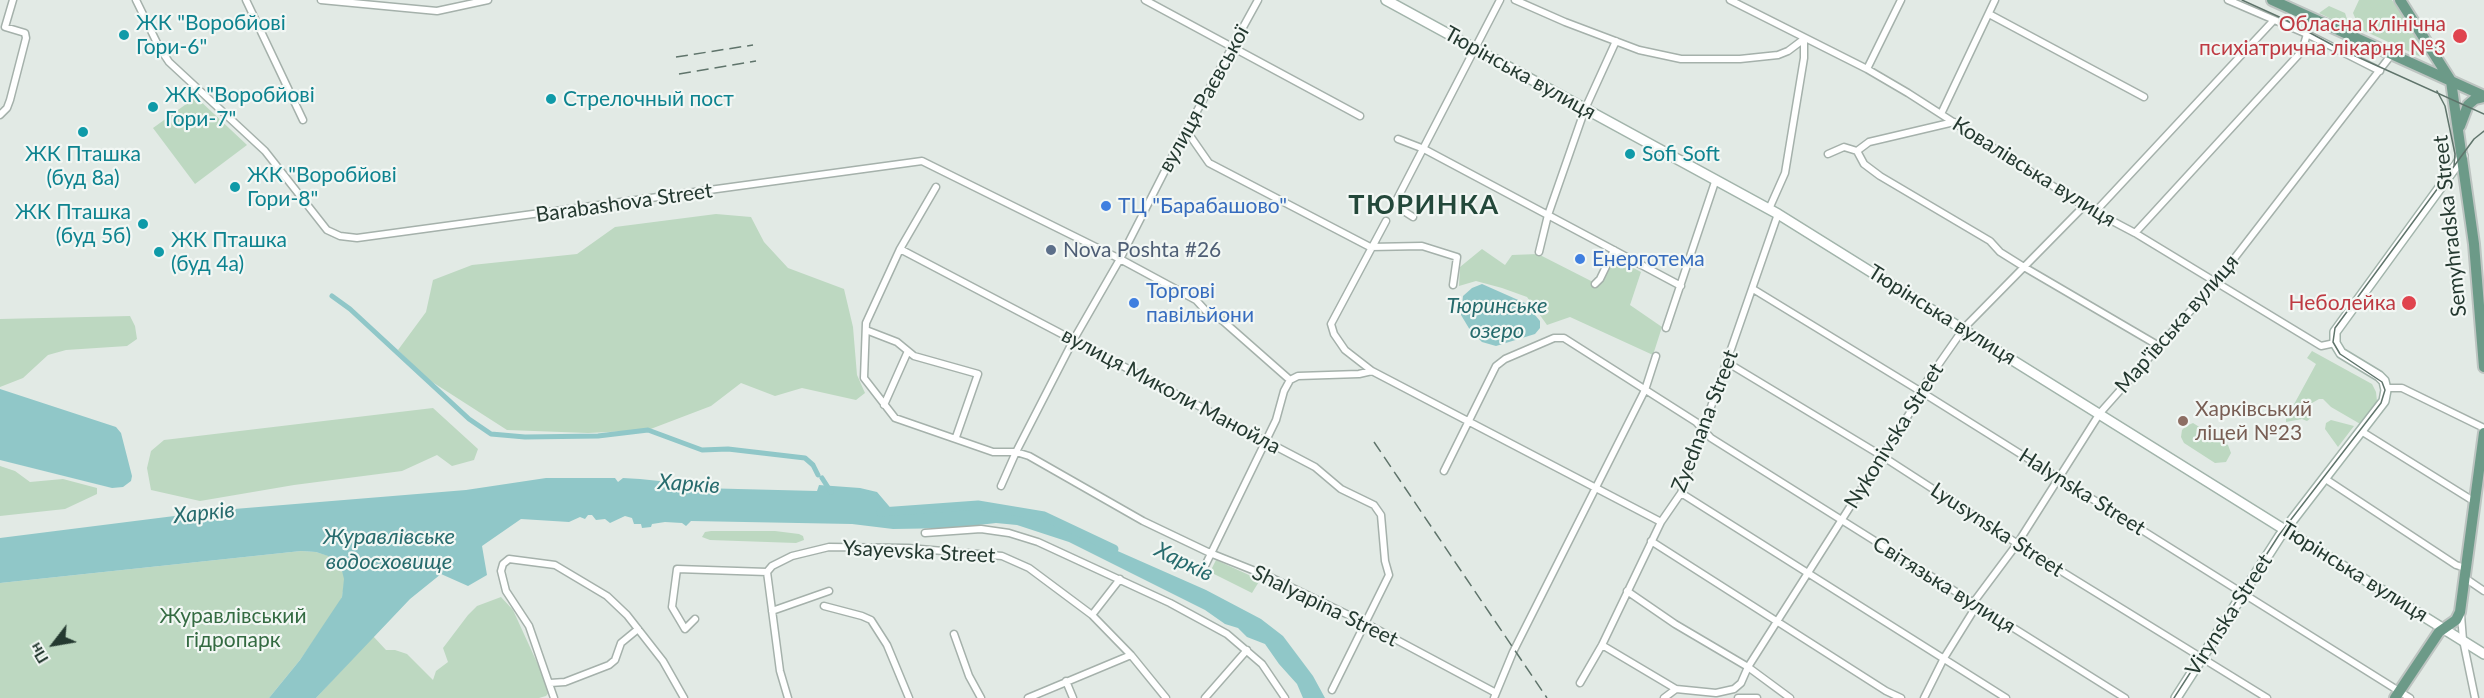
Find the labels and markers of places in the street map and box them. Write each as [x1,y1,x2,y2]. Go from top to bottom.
place label: ЖК "Воробйові Гори-6" [136,10,286,60]
place label: Обласна клінічна психіатрична лікарня №3 [2199,11,2446,61]
marker: Обласна клінічна психіатрична лікарня №3 [2451,27,2469,45]
marker: ЖК "Воробйові Гори-6" [117,28,131,42]
place label: ЖК "Воробйові Гори-7" [165,82,315,132]
place label: Стрелочный пост [563,86,734,112]
marker: Стрелочный пост [544,92,558,106]
marker: ЖК "Воробйові Гори-7" [146,100,160,114]
marker: ЖК Пташка (буд 8а) [76,125,90,139]
place label: ЖК Пташка (буд 8а) [25,141,141,191]
place label: Sofi Soft [1642,141,1720,167]
marker: Sofi Soft [1623,147,1637,161]
place label: ЖК "Воробйові Гори-8" [247,162,397,212]
marker: ЖК "Воробйові Гори-8" [228,180,242,194]
place label: ТЦ "Барабашово" [1118,193,1287,219]
place label: ЖК Пташка (буд 5б) [15,199,131,249]
marker: ТЦ "Барабашово" [1099,199,1113,213]
marker: ЖК Пташка (буд 5б) [136,217,150,231]
place label: ЖК Пташка (буд 4а) [171,227,287,277]
place label: Nova Poshta #26 [1063,237,1221,263]
marker: Nova Poshta #26 [1044,243,1058,257]
marker: ЖК Пташка (буд 4а) [152,245,166,259]
place label: Енерготема [1592,246,1705,272]
marker: Енерготема [1573,252,1587,266]
place label: Торгові павільйони [1146,278,1254,328]
place label: Неболейка [2289,290,2396,316]
marker: Неболейка [2400,294,2418,312]
marker: Торгові павільйони [1127,296,1141,310]
place label: Харківський ліцей №23 [2195,396,2312,446]
marker: Харківський ліцей №23 [2176,414,2190,428]

